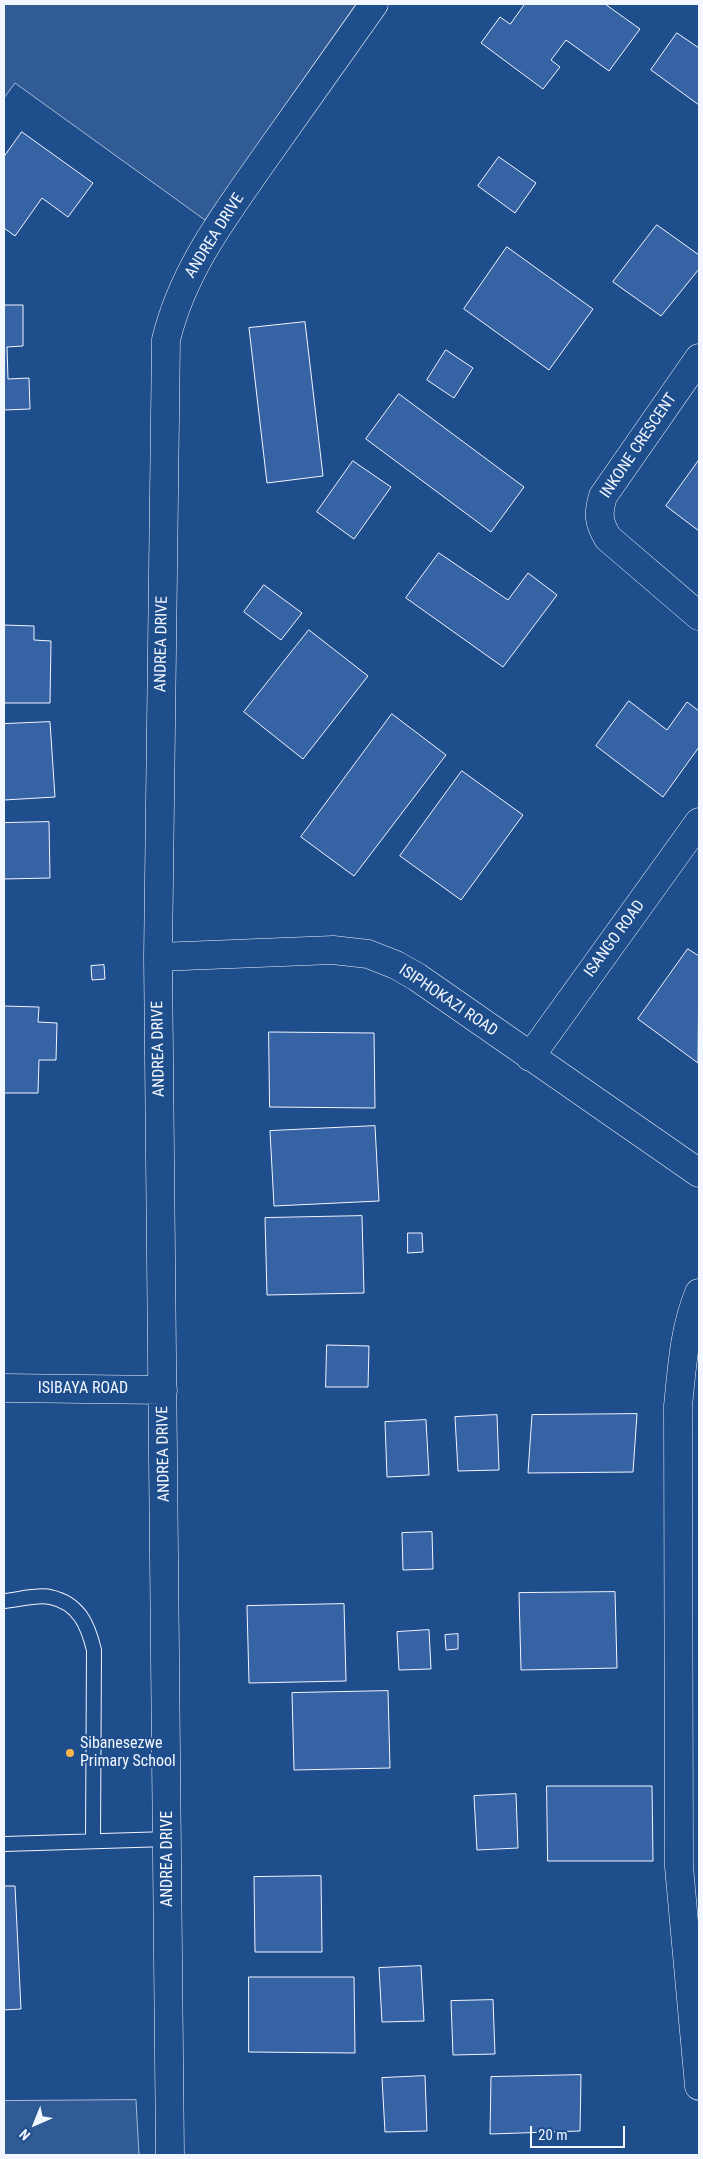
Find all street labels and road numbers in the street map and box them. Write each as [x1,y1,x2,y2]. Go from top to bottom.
street label: ANDREA DRIVE [181,190,249,282]
street label: INKONE CRESCENT [597,390,681,502]
street label: ANDREA DRIVE [152,596,172,692]
street label: ISANGO ROAD [581,897,649,981]
street label: ISIPHOKAZI ROAD [395,961,501,1041]
street label: ANDREA DRIVE [149,1001,169,1097]
street label: ISIBAYA ROAD [38,1379,128,1399]
street label: ANDREA DRIVE [154,1406,174,1502]
street label: ANDREA DRIVE [158,1811,178,1907]

